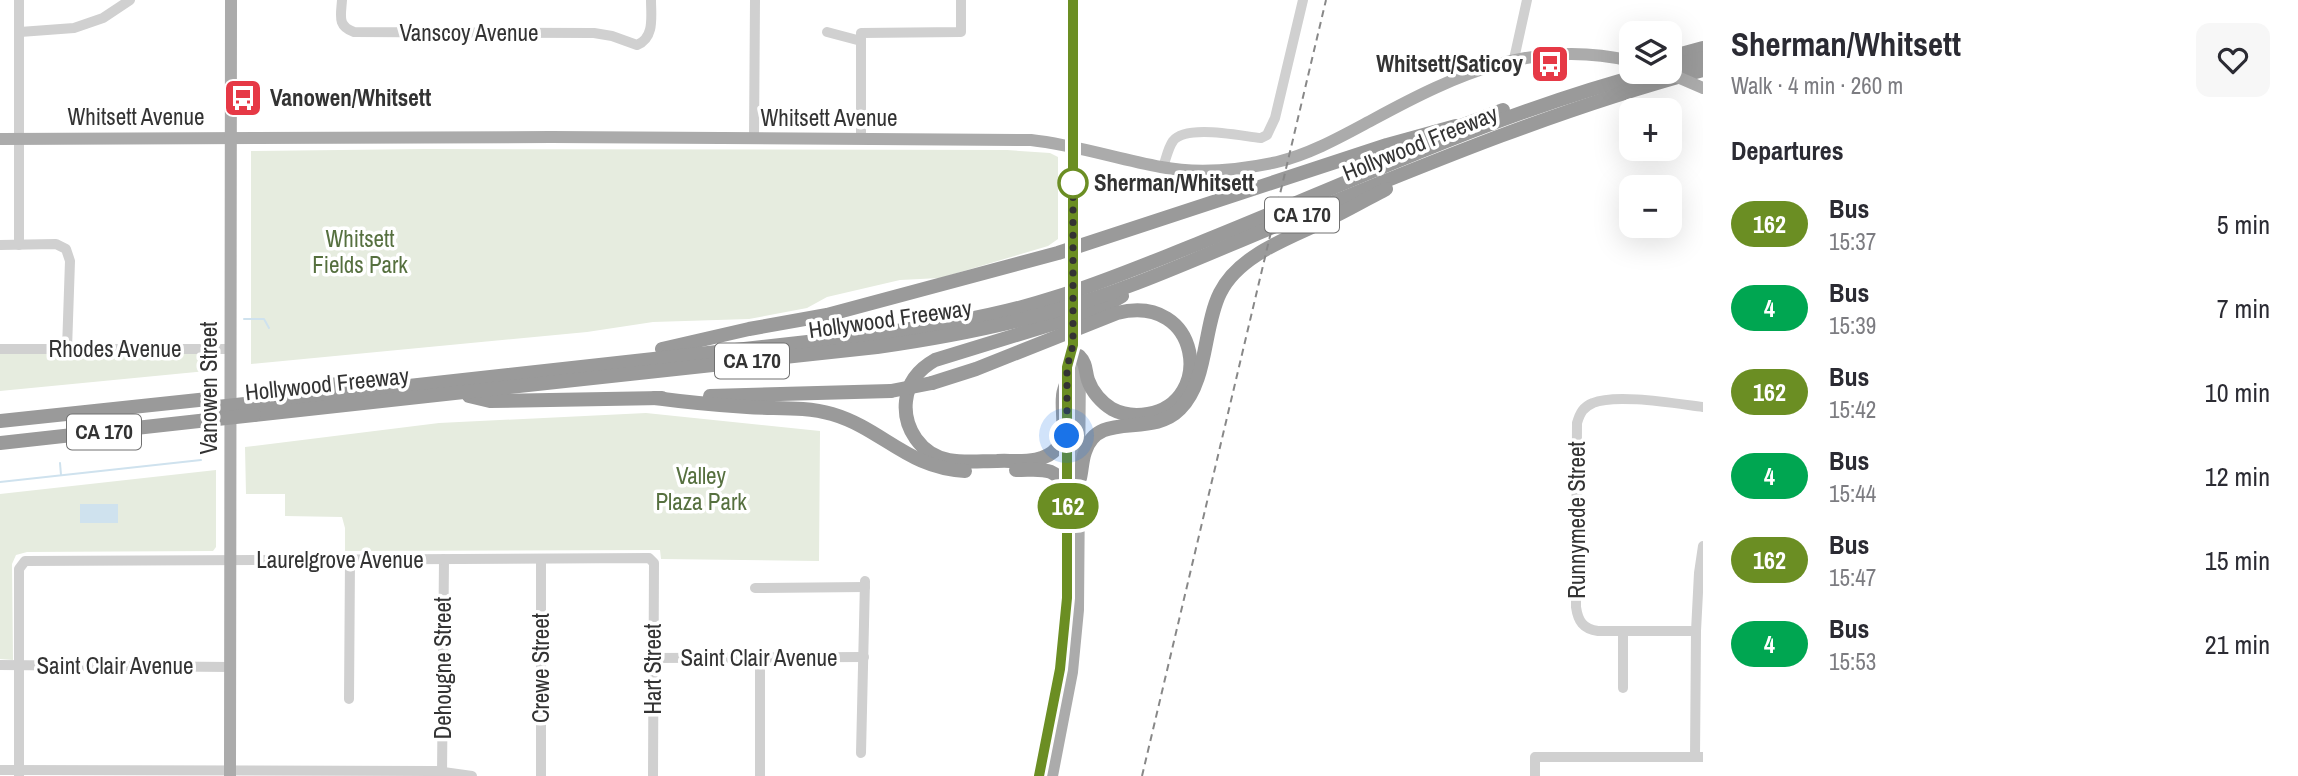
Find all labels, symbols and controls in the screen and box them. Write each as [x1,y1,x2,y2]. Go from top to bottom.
street label: Vanscoy Avenue [400,17,538,48]
map controls [1619,21,1682,238]
button: layers [1619,21,1682,84]
text: Sherman/Whitsett [1731,22,1961,66]
button: heart [2196,23,2270,97]
bus stop icon: Whitsett/Saticoy [1529,43,1571,85]
place label: Whitsett/Saticoy [1376,48,1524,79]
text: Walk · 4 min · 260 m [1731,70,1903,101]
bus stop icon: Vanowen/Whitsett [222,77,264,119]
place label: Vanowen/Whitsett [270,82,431,113]
street label: Hollywood Freeway [1338,97,1502,188]
button: + [1619,98,1682,161]
street label: Whitsett Avenue [67,101,205,132]
street label: Whitsett Avenue [760,102,898,133]
text: Departures [1731,133,1844,168]
place label: Sherman/Whitsett [1094,167,1254,198]
marker: Sherman/Whitsett [1058,168,1088,198]
button: − [1619,175,1682,238]
text: Bus [1829,191,1869,226]
road number: CA 170 [1265,198,1339,232]
text: 5 min [2217,207,2270,242]
text: 162 [1753,208,1786,240]
park label: Whitsett Fields Park [312,223,408,280]
text: 15:37 [1829,226,1876,257]
text: Bus [1829,275,1869,310]
text: 7 min [2217,291,2270,326]
street label: Hollywood Freeway [806,292,974,345]
text: 4 [1764,292,1775,324]
text: 15:39 [1829,310,1876,341]
street label: Vanowen Street [193,322,224,454]
street label: Rhodes Avenue [49,333,181,364]
road number: CA 170 [715,344,789,378]
street label: Hollywood Freeway [244,359,411,408]
text: Bus [1829,359,1869,394]
text: 10 min [2205,375,2270,410]
text: 162 [1753,376,1786,408]
text: 15:42 [1829,394,1876,425]
road number: CA 170 [67,414,141,450]
your location [1049,418,1084,453]
street label: Runnymede Street [1561,441,1592,599]
text: Bus [1829,443,1869,478]
text: 12 min [2205,459,2270,494]
park label: Valley Plaza Park [655,460,747,517]
text: 4 [1764,460,1775,492]
text: 15:44 [1829,478,1876,509]
line badge: 162 [1028,483,1108,529]
text: 162 [1052,490,1084,522]
text: Bus [1829,527,1869,562]
text: 15 min [2205,543,2270,578]
street label: Laurelgrove Avenue [256,544,424,575]
text: 162 [1753,544,1786,576]
text: 15:47 [1829,562,1876,593]
street label: Dehougne Street [427,597,458,739]
text: Bus [1829,611,1869,646]
street label: Crewe Street [525,613,556,723]
street label: Hart Street [637,623,668,715]
text: 21 min [2205,627,2270,662]
text: 4 [1764,628,1775,660]
street label: Saint Clair Avenue [681,642,837,673]
text: 15:53 [1829,646,1876,677]
street label: Saint Clair Avenue [37,650,193,681]

